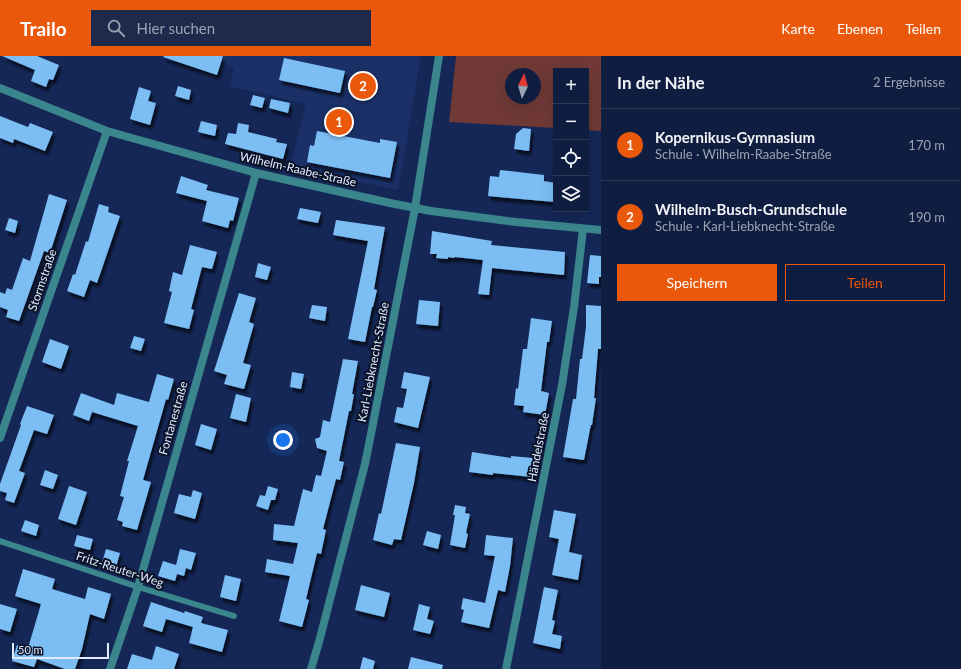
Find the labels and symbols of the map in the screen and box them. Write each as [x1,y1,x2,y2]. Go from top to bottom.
north arrow [505,68,541,104]
pin: 2 [350,71,376,101]
pin: 1 [326,107,352,137]
street label: Wilhelm-Raabe-Straße [238,148,358,190]
street label: Stormstraße [24,247,60,313]
street label: Karl-Liebknecht-Straße [354,301,392,423]
street label: Fontanestraße [155,379,191,457]
street label: Händelstraße [524,411,552,483]
your location [273,430,293,450]
street label: Fritz-Reuter-Weg [74,548,166,590]
scale bar [12,641,109,660]

